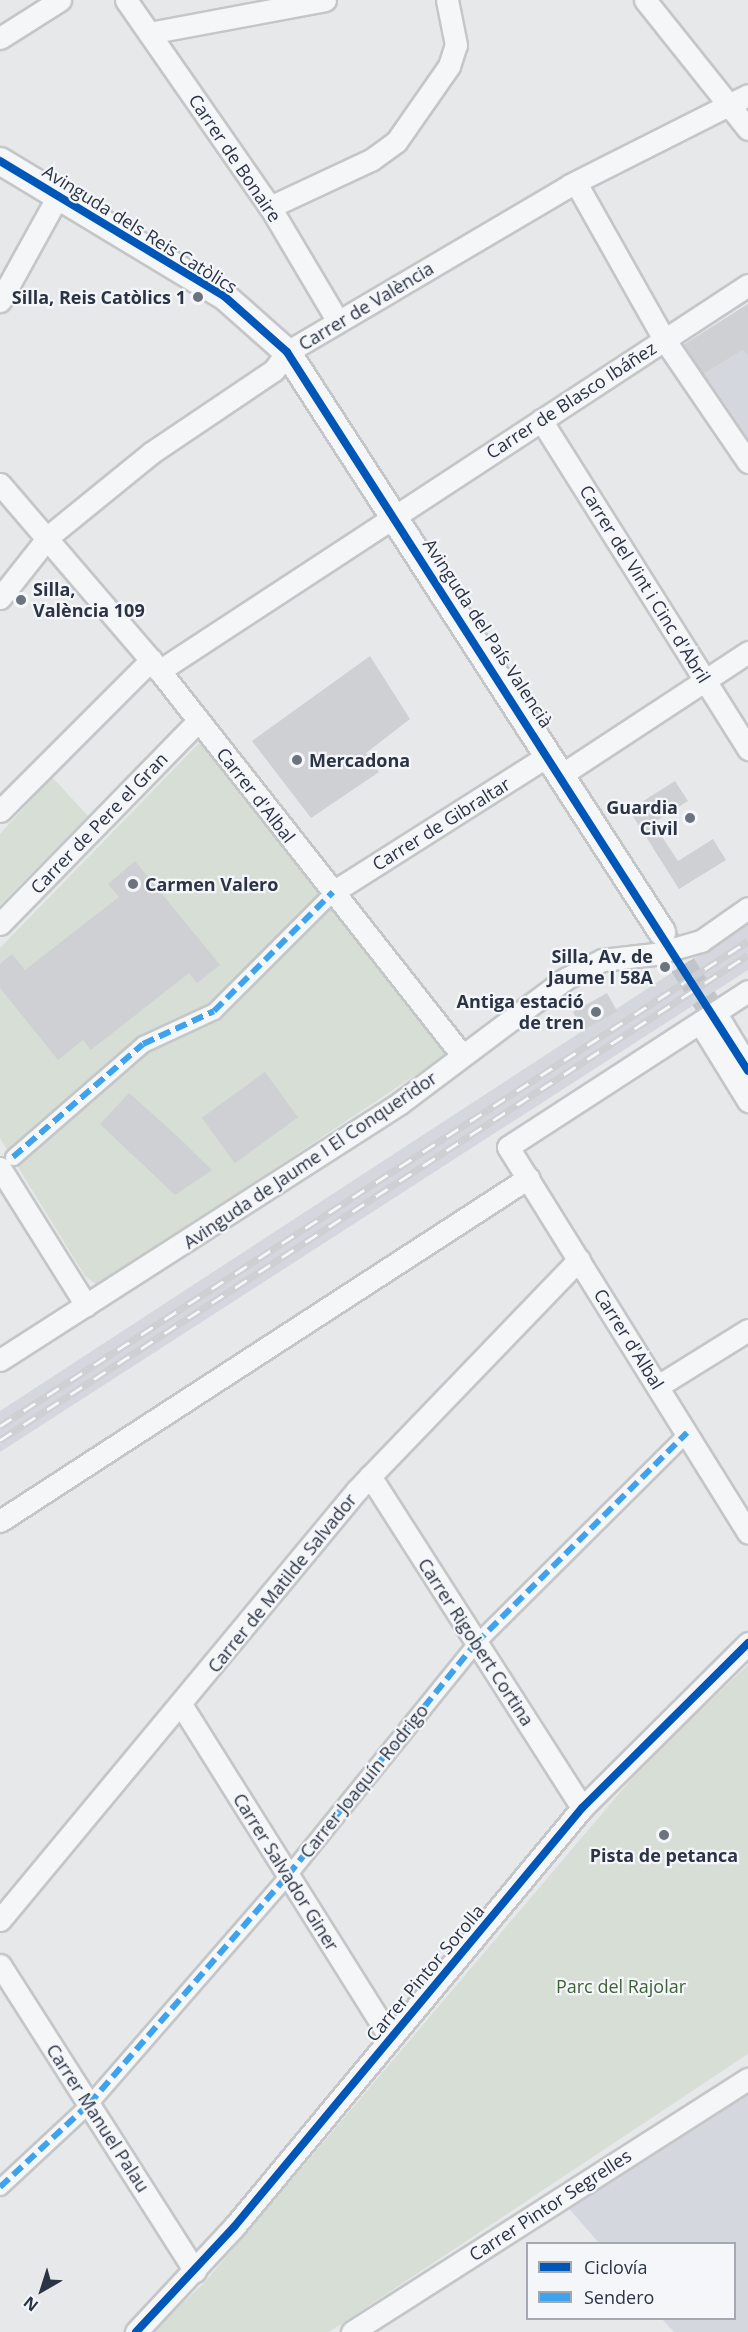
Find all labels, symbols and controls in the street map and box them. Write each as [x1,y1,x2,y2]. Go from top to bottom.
street label: Carrer de Bonaire [184,90,286,226]
street label: Avinguda dels Reis Catòlics [39,160,241,298]
street label: Carrer de València [295,257,437,355]
place label: Silla, Reis Catòlics 1 [12,286,186,308]
marker: Silla, Reis Catòlics 1 [191,290,205,304]
street label: Carrer de Blasco Ibáñez [482,337,660,463]
street label: Carrer del Vint i Cinc d'Abril [575,481,715,687]
street label: Avinguda del País Valencià [419,534,557,732]
place label: Silla, València 109 [33,579,145,622]
marker: Silla, València 109 [14,593,28,607]
street label: Carrer d'Albal [212,743,300,847]
street label: Carrer de Pere el Gran [26,748,172,898]
place label: Mercadona [309,749,410,771]
marker: Mercadona [290,753,304,767]
street label: Carrer de Gibraltar [368,773,514,875]
place label: Guardia Civil [606,797,678,840]
marker: Guardia Civil [683,811,697,825]
place label: Carmen Valero [145,873,278,895]
marker: Carmen Valero [126,877,140,891]
place label: Silla, Av. de Jaume I 58A [548,946,653,988]
marker: Silla, Av. de Jaume I 58A [658,960,672,974]
place label: Antiga estació de tren [457,991,584,1034]
marker: Antiga estació de tren [589,1005,603,1019]
street label: Avinguda de Jaume I El Conqueridor [179,1067,441,1253]
street label: Carrer d'Albal [589,1285,669,1393]
street label: Carrer de Matilde Salvador [203,1489,361,1677]
street label: Carrer Rigobert Cortina [414,1554,538,1730]
street label: Carrer Joaquín Rodrigo [295,1700,433,1862]
street label: Carrer Salvador Giner [229,1789,343,1955]
marker: Pista de petanca [657,1828,671,1842]
place label: Pista de petanca [590,1844,738,1866]
street label: Carrer Pintor Sorolla [361,1900,489,2046]
park label: Parc del Rajolar [556,1975,686,1997]
street label: Carrer Manuel Palau [42,2040,154,2196]
street label: Carrer Pintor Segrelles [465,2145,635,2265]
legend [526,2242,736,2320]
text: Ciclovía [584,2255,647,2279]
north arrow [12,2260,72,2320]
text: Sendero [584,2285,654,2309]
text: N [19,2291,43,2317]

